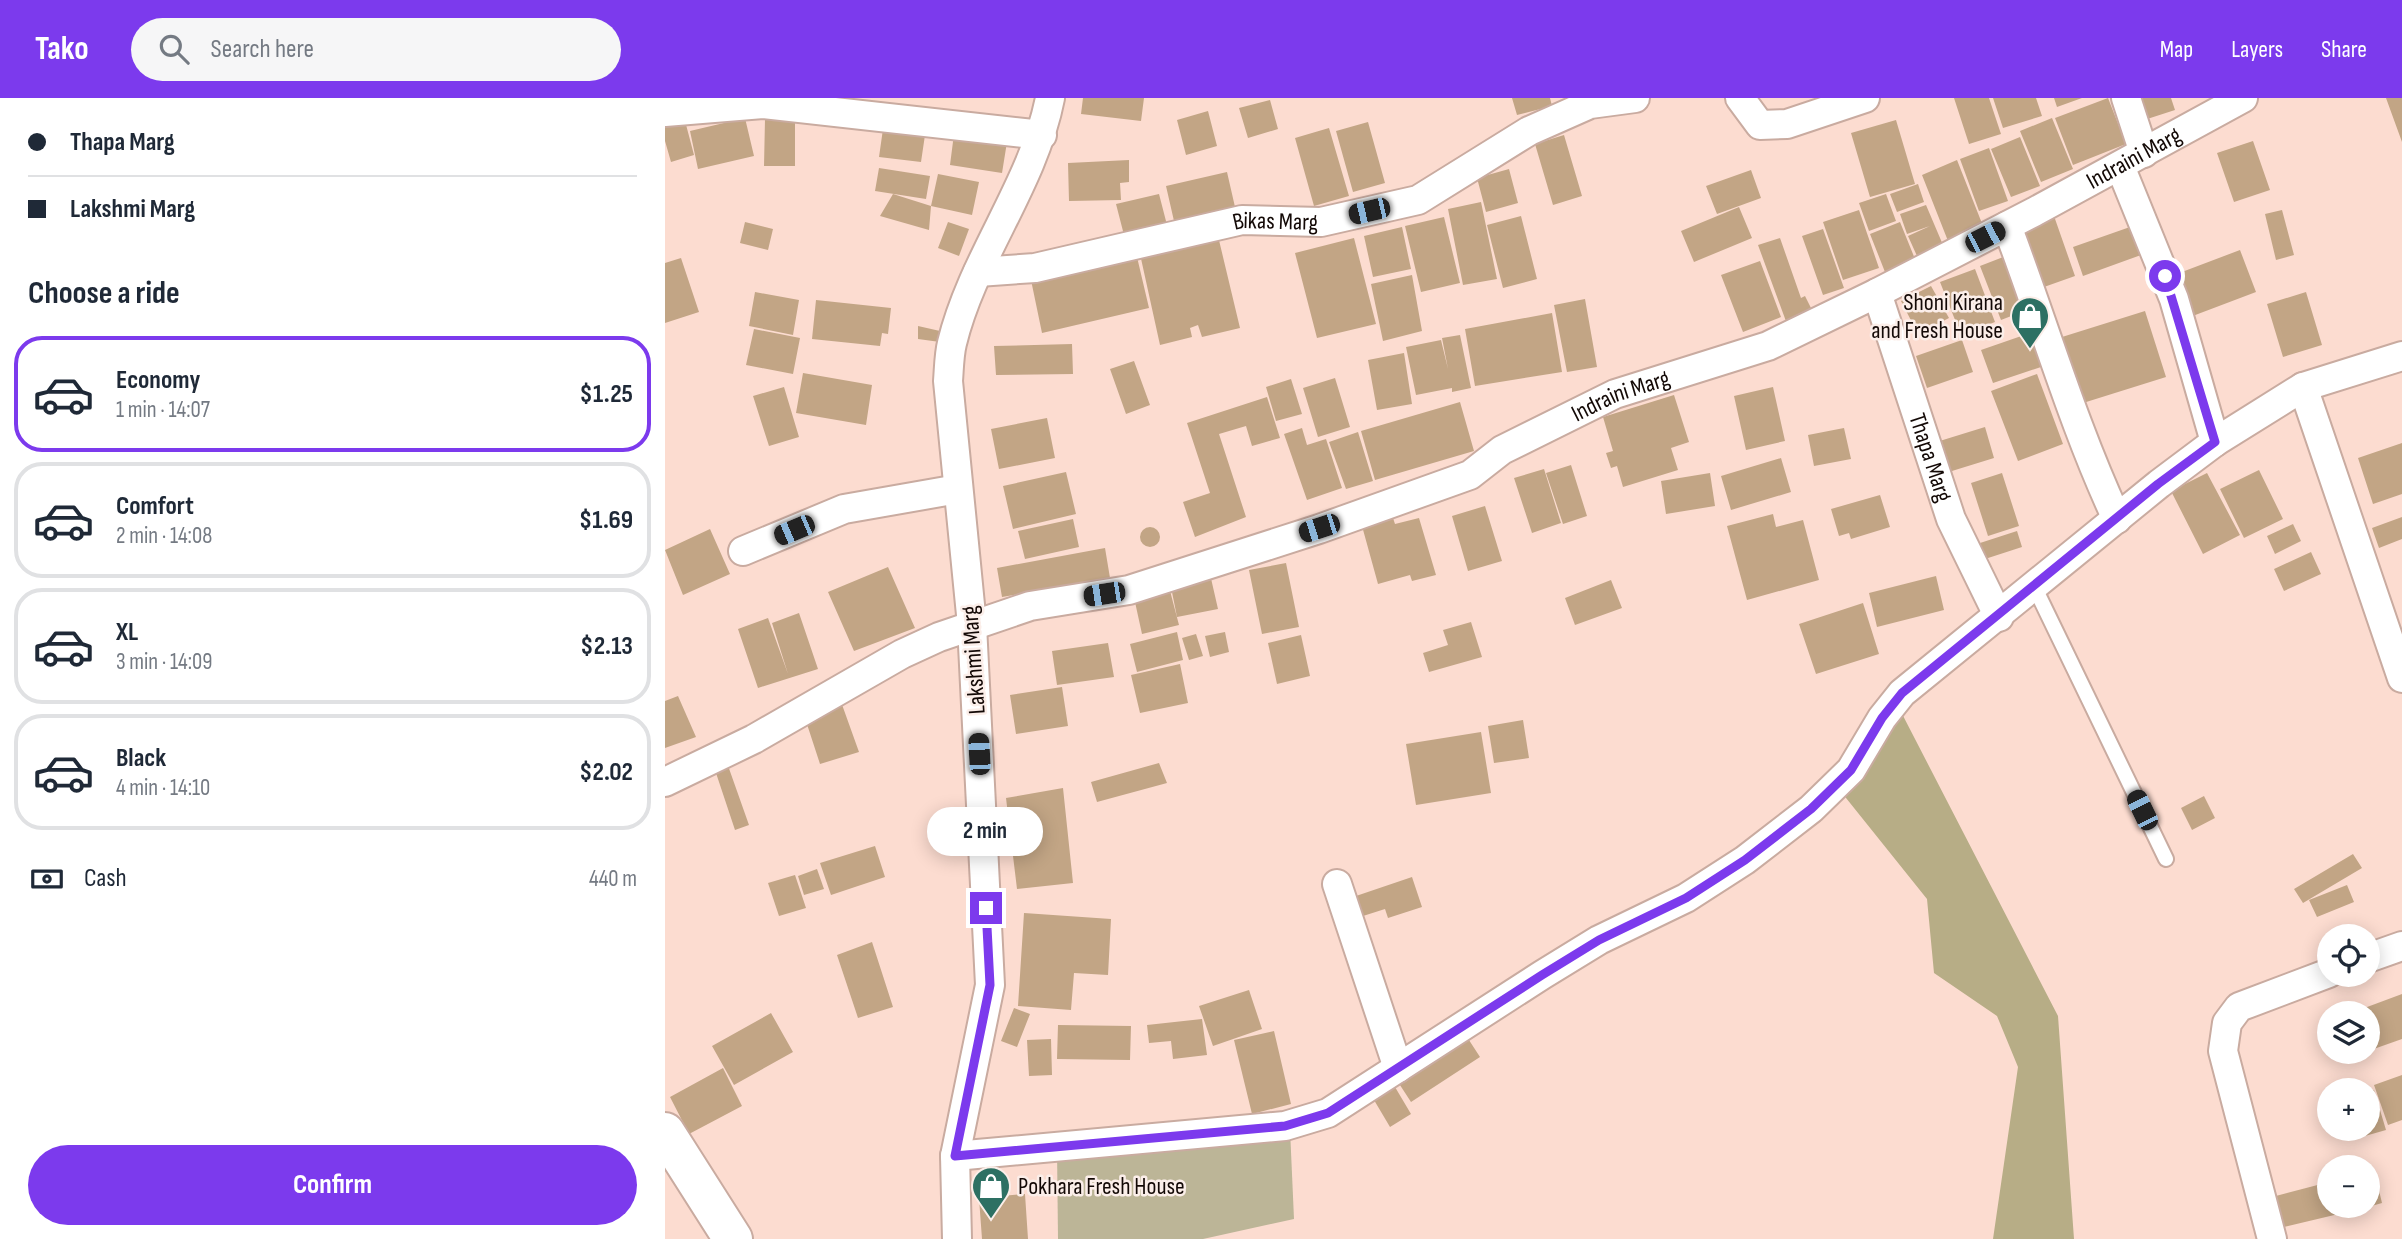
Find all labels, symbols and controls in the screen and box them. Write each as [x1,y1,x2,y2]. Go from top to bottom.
search box [131,18,621,81]
text: Tako [35,29,89,69]
icon: search [155,30,193,68]
text: Search here [211,34,314,65]
text: Map [2160,35,2193,64]
text: Layers [2231,35,2283,64]
text: Share [2321,35,2367,64]
street label: Indraini Marg [2082,121,2186,196]
text: Thapa Marg [70,127,175,158]
text: Lakshmi Marg [70,194,195,225]
car [1347,196,1392,226]
street label: Bikas Marg [1230,206,1318,237]
car [1962,218,2009,256]
route start [2149,260,2181,292]
text: Choose a ride [28,274,180,313]
place label: Shoni Kirana and Fresh House [1871,288,2003,345]
shop icon: Shoni Kirana and Fresh House [2009,295,2051,350]
icon: car [32,363,95,426]
street label: Indraini Marg [1567,364,1673,428]
text: Economy [116,365,200,396]
text: $1.25 [580,379,633,410]
text: 1 min · 14:07 [116,396,210,424]
street label: Thapa Marg [1902,410,1958,506]
icon: car [32,489,95,552]
text: Comfort [116,491,194,522]
text: $1.69 [579,505,633,536]
car [771,512,818,548]
car [1296,512,1343,544]
text: 2 min · 14:08 [116,522,212,550]
car [1082,580,1127,608]
street label: Lakshmi Marg [955,605,992,715]
icon: car [32,615,95,678]
text: XL [116,617,138,648]
text: $2.13 [580,631,633,662]
text: 3 min · 14:09 [116,648,213,676]
car [968,732,991,776]
icon: car [32,741,95,804]
text: Black [116,743,166,774]
text: $2.02 [579,757,633,788]
text: 4 min · 14:10 [116,774,210,802]
car [2124,787,2161,833]
callout: 2 min [928,806,1044,856]
text: 2 min [963,817,1007,845]
icon: cash [28,860,66,898]
text: Cash [84,863,127,894]
text: 440 m [589,865,637,893]
route end [970,892,1002,924]
map controls [2317,924,2380,1218]
button: locate [2317,924,2380,987]
button: layers [2317,1001,2380,1064]
button: + [2317,1078,2380,1141]
button: Confirm [28,1145,637,1225]
button: − [2317,1155,2380,1218]
shop icon: Pokhara Fresh House [970,1165,1012,1220]
place label: Pokhara Fresh House [1018,1172,1185,1201]

